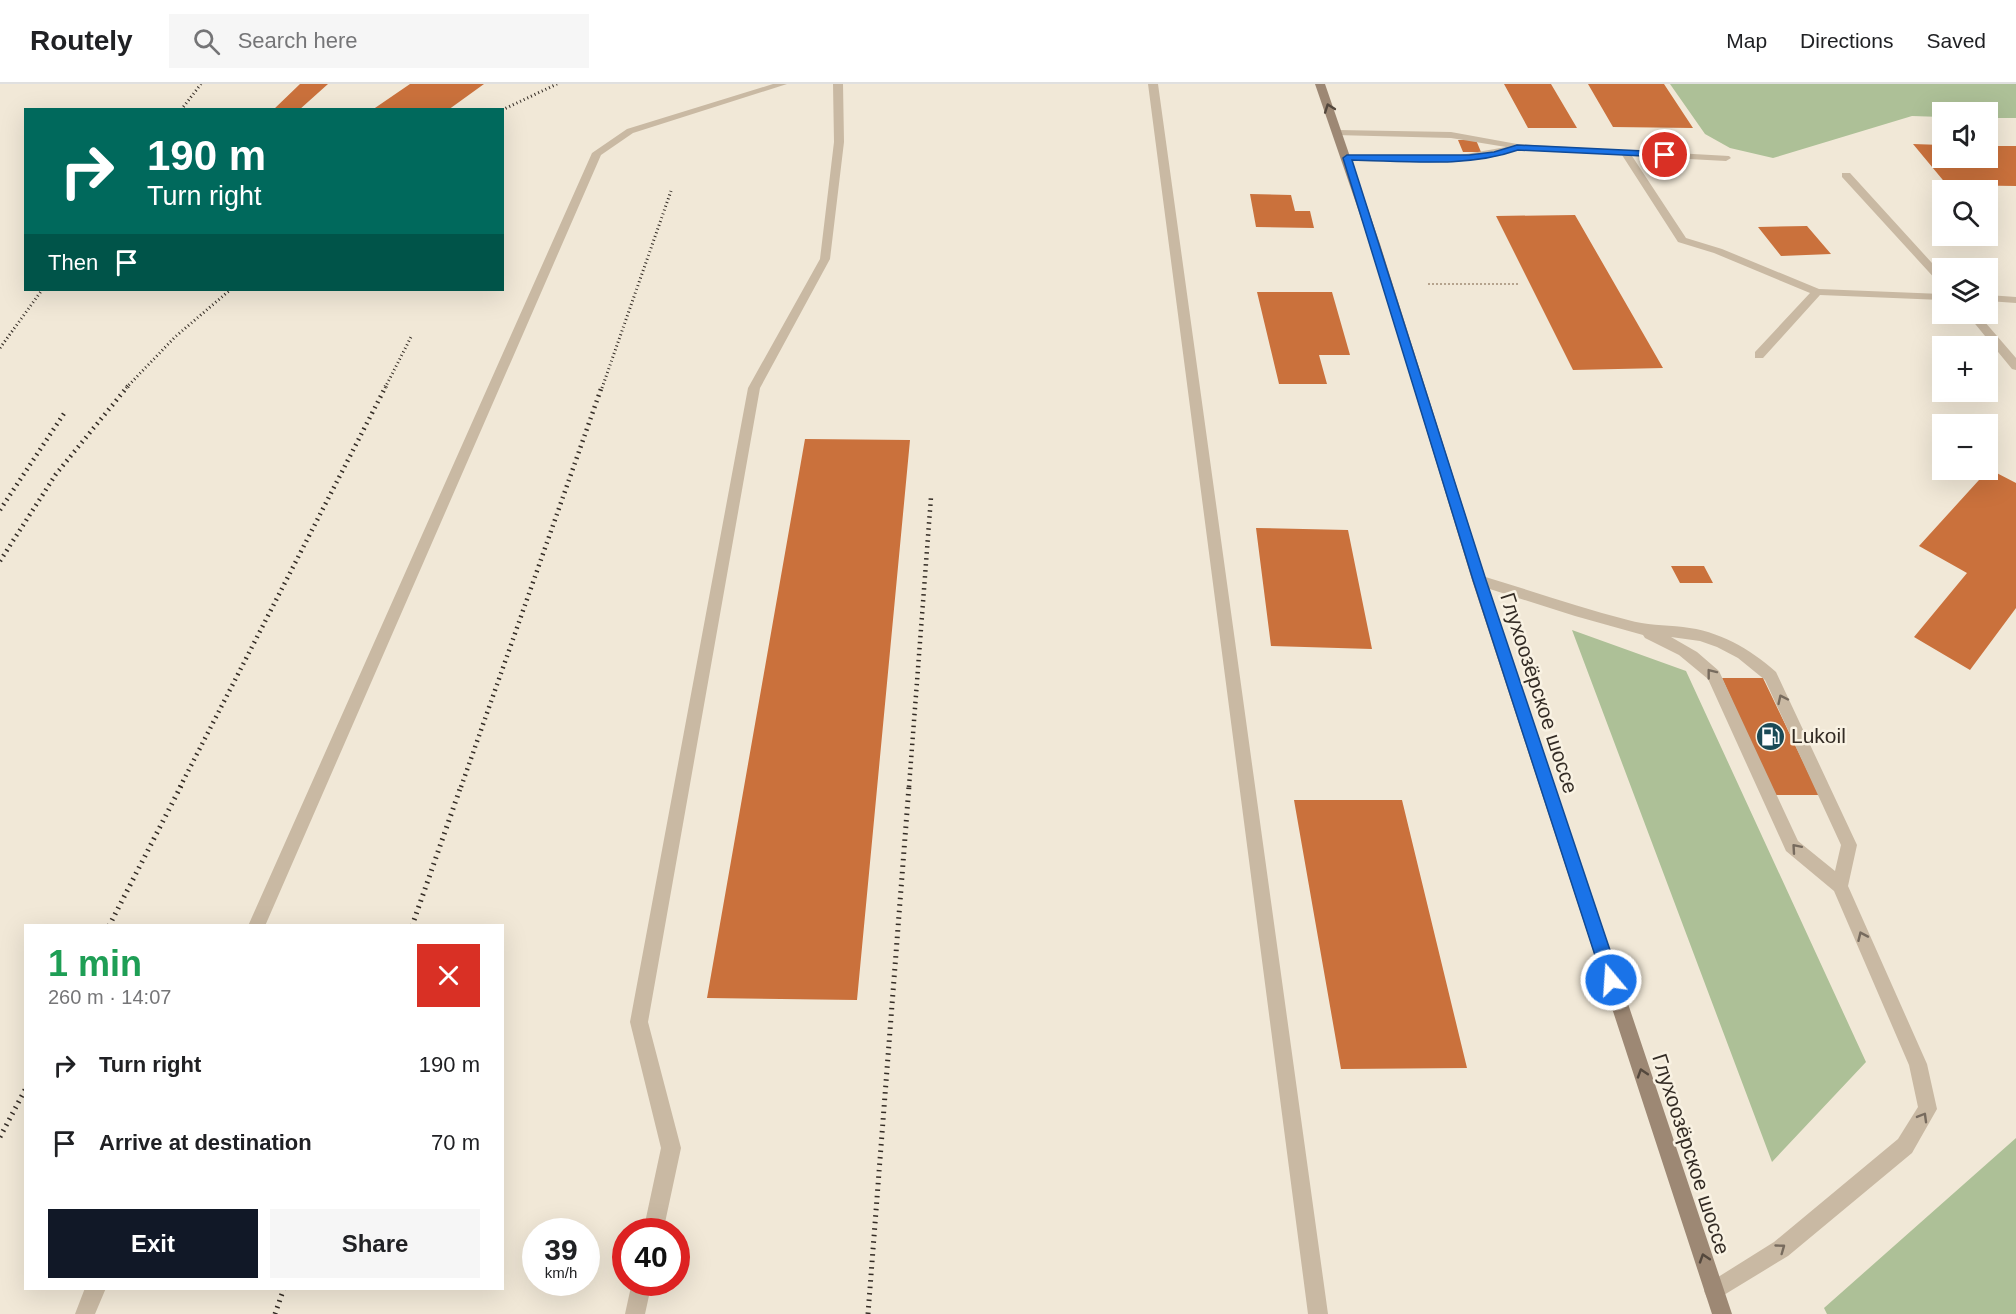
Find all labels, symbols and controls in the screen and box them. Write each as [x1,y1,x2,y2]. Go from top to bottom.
search box [169,14,589,68]
text: Routely [30,25,133,56]
icon: search [190,25,223,58]
text: Search here [238,28,358,53]
text: Map [1726,29,1767,52]
text: Directions [1800,29,1893,52]
text: Saved [1926,29,1986,52]
map controls [1932,102,1998,480]
button: sound [1932,102,1998,168]
one-way arrow [1323,103,1336,114]
pin [1639,129,1690,180]
icon: right [48,132,126,210]
text: 190 m [147,132,266,179]
icon: arrive [1648,138,1681,171]
button: search [1932,180,1998,246]
text: Turn right [147,181,262,211]
icon: arrive [110,246,143,279]
text: Then [48,250,98,275]
button: layers [1932,258,1998,324]
button: + [1932,336,1998,402]
button: − [1932,414,1998,480]
street label: Глухоозёрское шоссе [1496,590,1583,796]
one-way arrow [1707,669,1718,680]
one-way arrow [1777,695,1789,706]
fuel station icon: Lukoil [1754,720,1786,752]
place label: Lukoil [1791,724,1846,747]
one-way arrow [1792,844,1803,854]
one-way arrow [1857,932,1869,943]
text: 1 min [48,943,142,984]
button: close [417,944,480,1007]
position arrow [1579,948,1643,1012]
text: 260 m · 14:07 [48,986,171,1008]
icon: right [48,1049,81,1082]
street label: Глухоозёрское шоссе [1648,1051,1735,1257]
text: Turn right [99,1052,201,1077]
text: 190 m [419,1052,480,1077]
one-way arrow [1637,1068,1650,1079]
one-way arrow [1916,1113,1927,1123]
icon: arrive [48,1127,81,1160]
text: Arrive at destination [99,1130,312,1155]
text: 70 m [431,1130,480,1155]
button: Exit [48,1209,258,1278]
button: Share [270,1209,480,1278]
speed limit sign: 40 [612,1218,690,1296]
text: 39 [544,1233,578,1266]
one-way arrow [1775,1244,1786,1255]
one-way arrow [1698,1253,1711,1264]
text: km/h [545,1264,577,1281]

